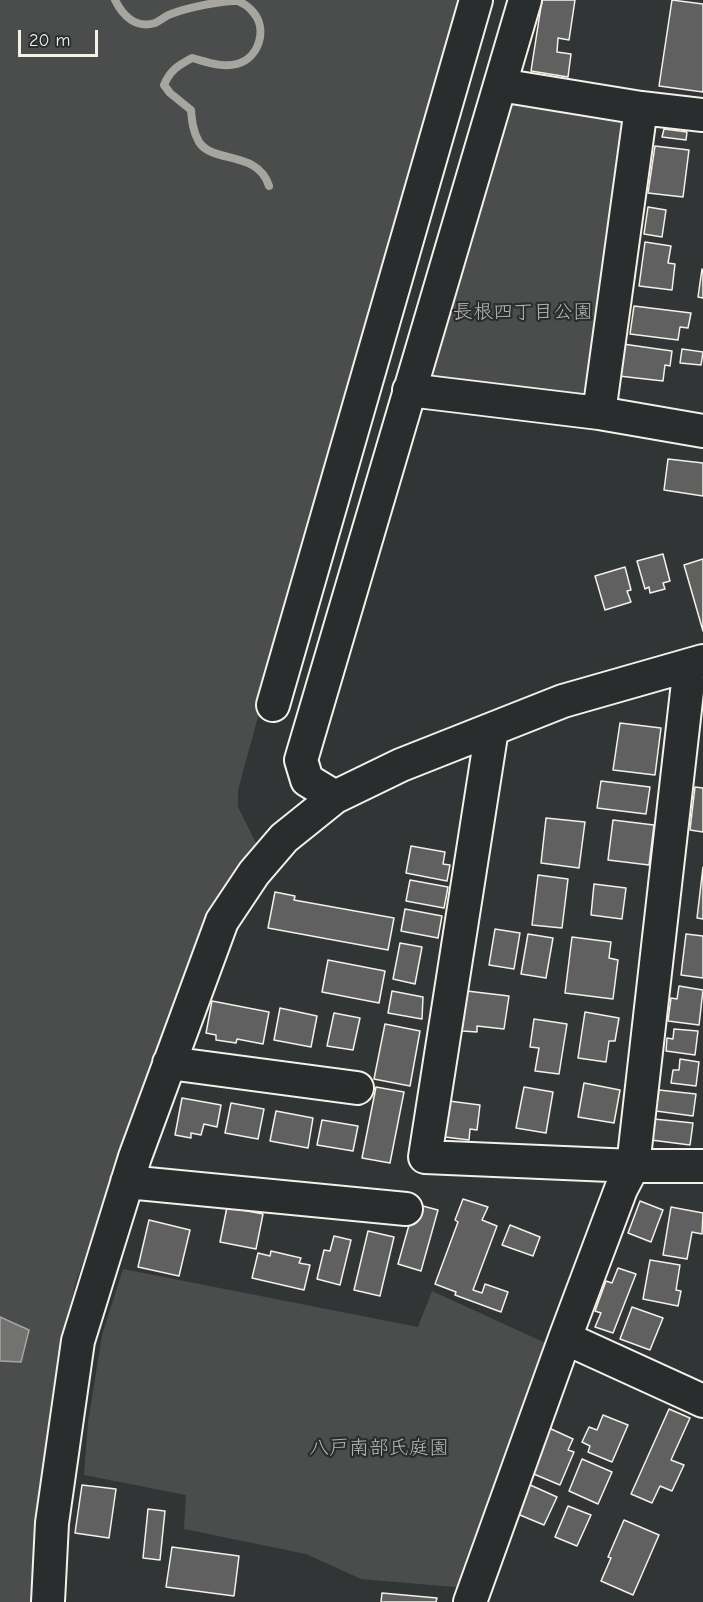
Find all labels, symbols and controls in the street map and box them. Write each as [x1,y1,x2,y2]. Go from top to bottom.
scale bar [21,18,100,56]
text: 20 m [29,30,70,51]
park label: 長根四丁目公園 [453,300,593,324]
park label: 八戸南部氏庭園 [309,1436,449,1460]

